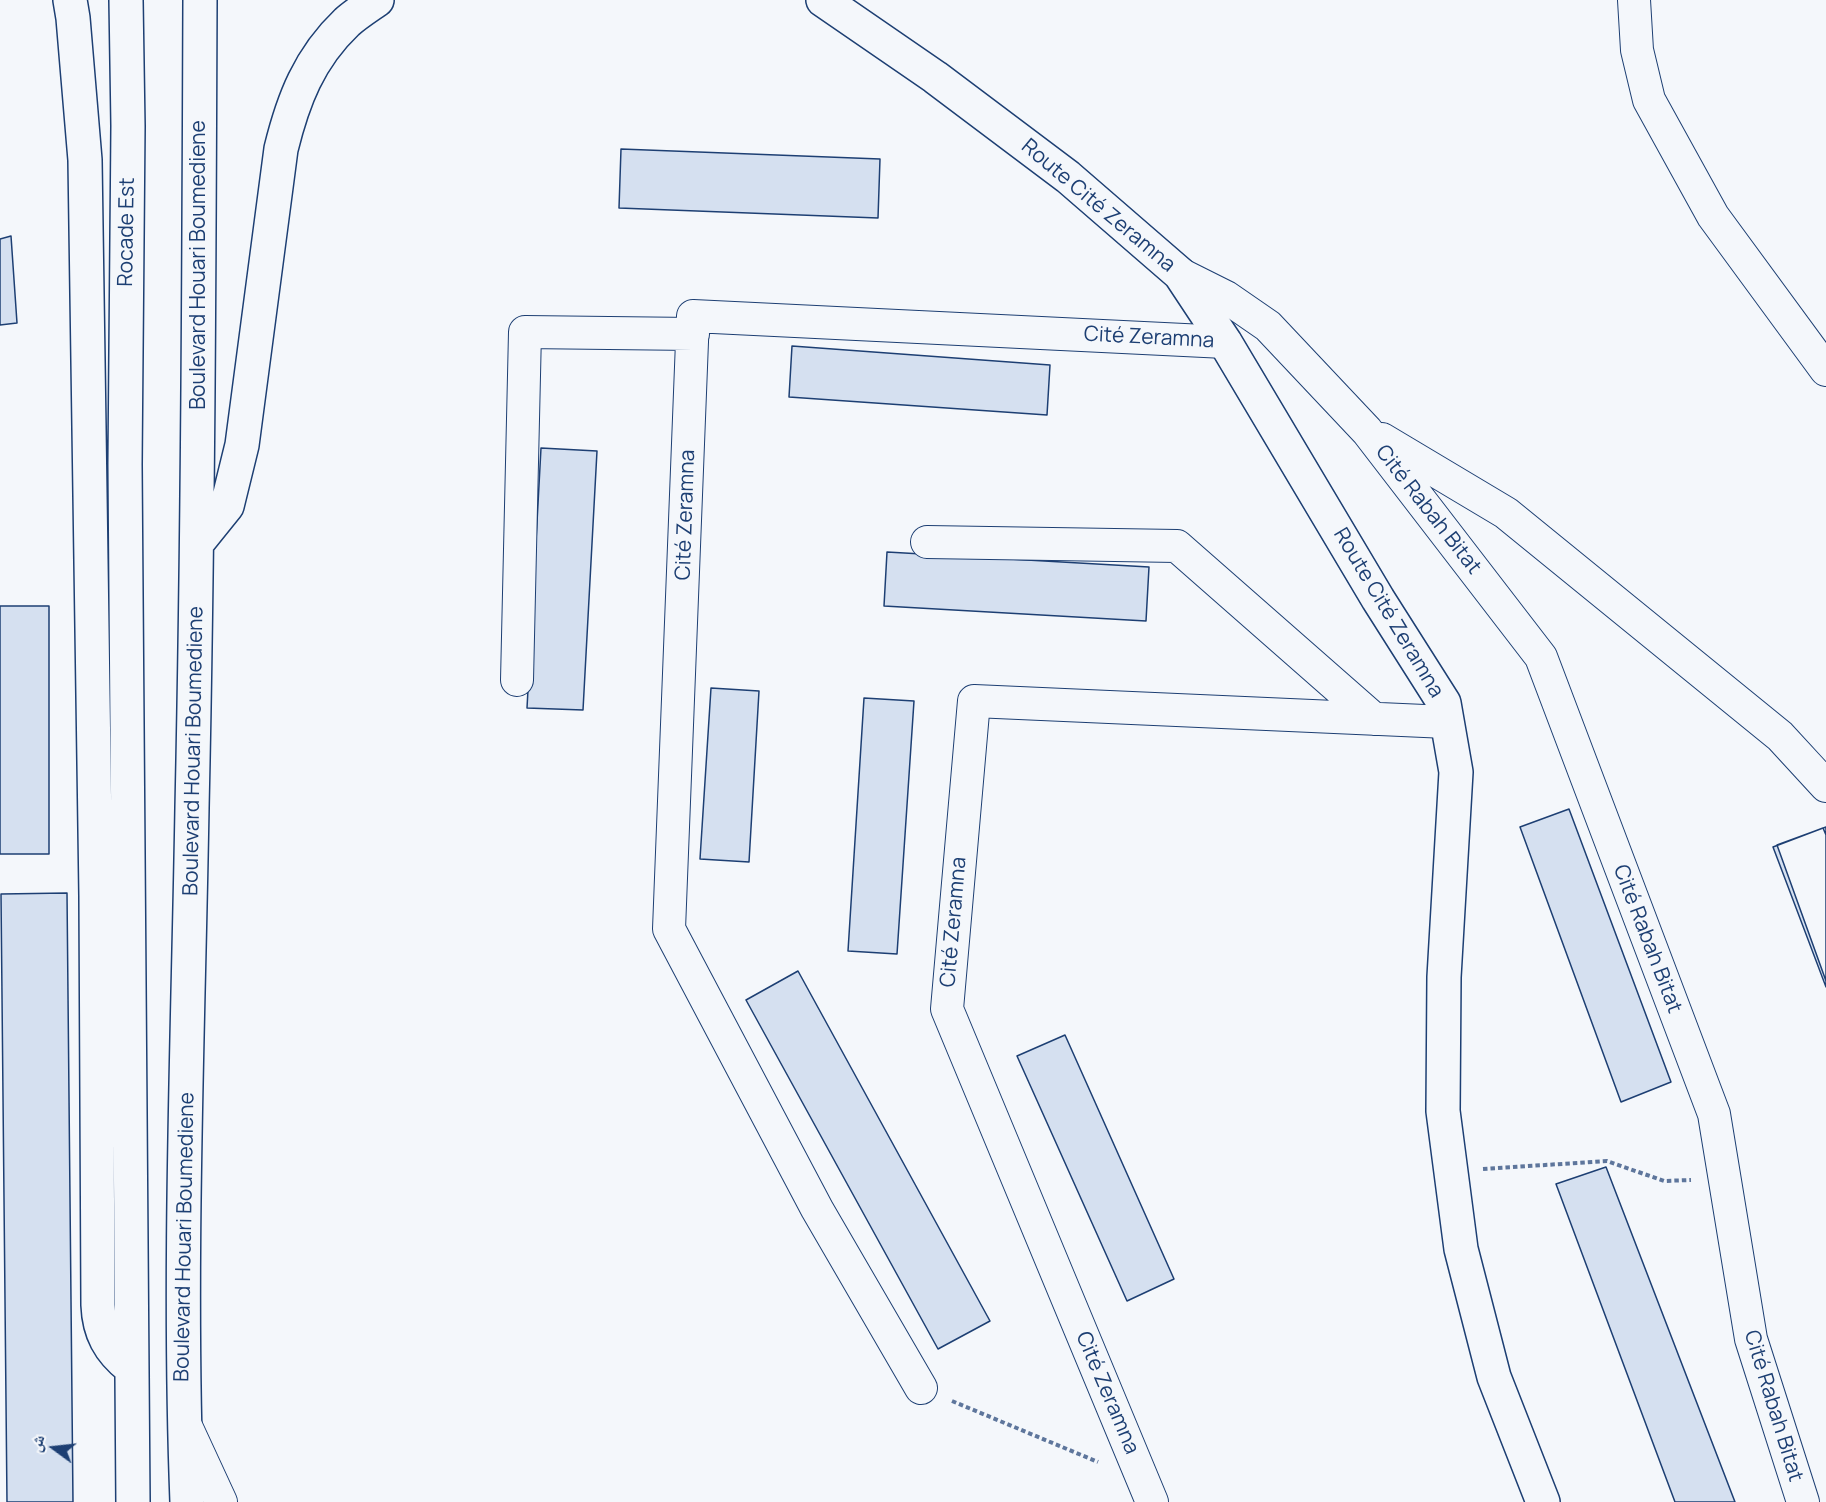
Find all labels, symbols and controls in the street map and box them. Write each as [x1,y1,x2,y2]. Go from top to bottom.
street label: Boulevard Houari Boumediene [186,120,212,410]
street label: Route Cité Zeramna [1016,134,1180,278]
street label: Rocade Est [113,177,141,287]
street label: Cité Zeramna [1083,322,1215,354]
street label: Cité Rabah Bitat [1370,440,1486,580]
street label: Cité Zeramna [671,449,701,581]
street label: Route Cité Zeramna [1327,524,1449,702]
street label: Boulevard Houari Boumediene [179,606,209,896]
street label: Cité Zeramna [936,856,972,988]
street label: Cité Rabah Bitat [1607,861,1687,1017]
street label: Boulevard Houari Boumediene [170,1092,200,1382]
street label: Cité Rabah Bitat [1738,1327,1808,1485]
street label: Cité Zeramna [1070,1328,1144,1458]
north arrow [24,1418,84,1478]
text: ش [24,1432,49,1454]

